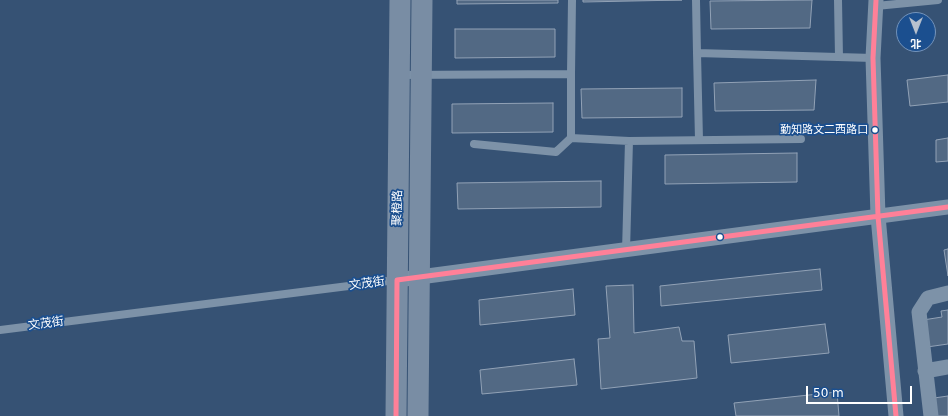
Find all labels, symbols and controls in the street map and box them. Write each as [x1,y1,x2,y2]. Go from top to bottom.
north arrow [896,12,936,52]
text: 北 [911,37,922,50]
place label: 勤知路文二西路口 [780,123,868,137]
marker: 勤知路文二西路口 [870,125,880,135]
street label: 聚橙路 [390,190,406,226]
unlabelled marker [715,232,725,242]
street label: 文茂街 [348,275,386,293]
street label: 文茂街 [27,315,65,333]
scale bar [808,378,914,404]
text: 50 m [813,386,844,400]

